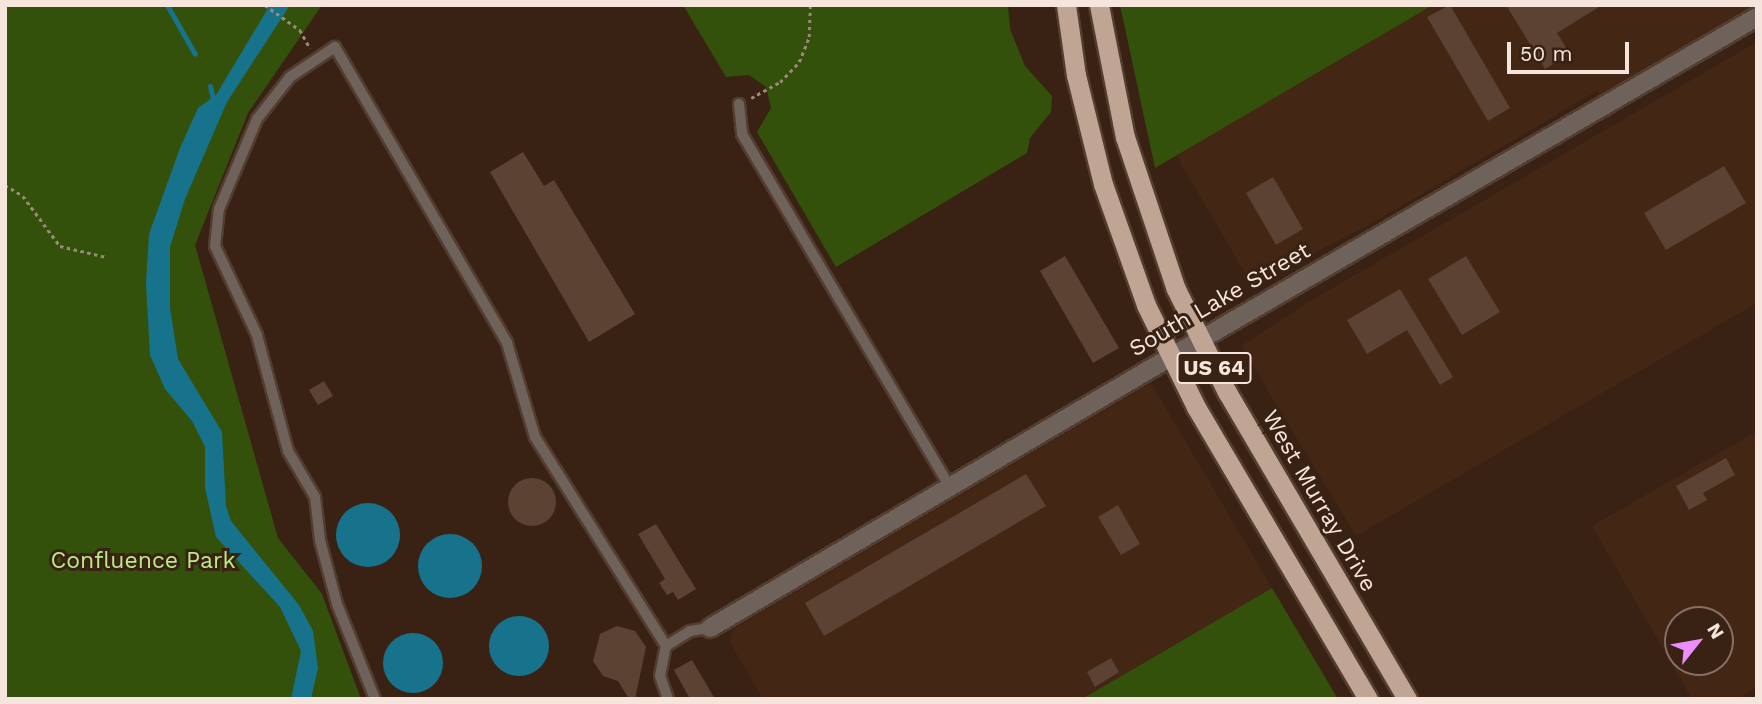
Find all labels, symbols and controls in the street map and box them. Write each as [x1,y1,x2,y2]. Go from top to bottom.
scale bar [1510,28,1632,72]
text: 50 m [1520,41,1572,66]
street label: South Lake Street [1125,237,1315,363]
road number: US 64 [1176,350,1252,386]
street label: West Murray Drive [1256,405,1382,597]
park label: Confluence Park [51,547,235,575]
north arrow [1664,606,1734,676]
text: N [1702,619,1729,643]

